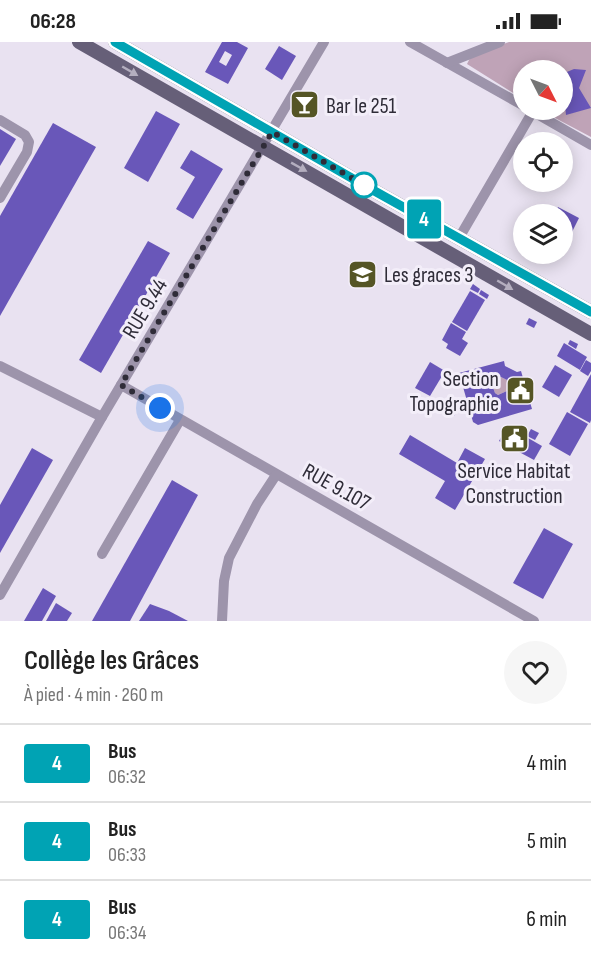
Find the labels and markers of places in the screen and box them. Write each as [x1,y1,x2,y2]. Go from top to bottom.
bar icon: Bar le 251 [289,89,321,121]
place label: Bar le 251 [326,93,396,120]
unlabelled marker [351,172,377,198]
school or university icon: Les graces 3 [347,258,379,290]
place label: Les graces 3 [384,262,474,289]
place label: Section Topographie [410,366,499,418]
public building icon: Section Topographie [504,375,536,407]
public building icon: Service Habitat Construction [498,422,530,454]
place label: Service Habitat Construction [457,458,571,510]

